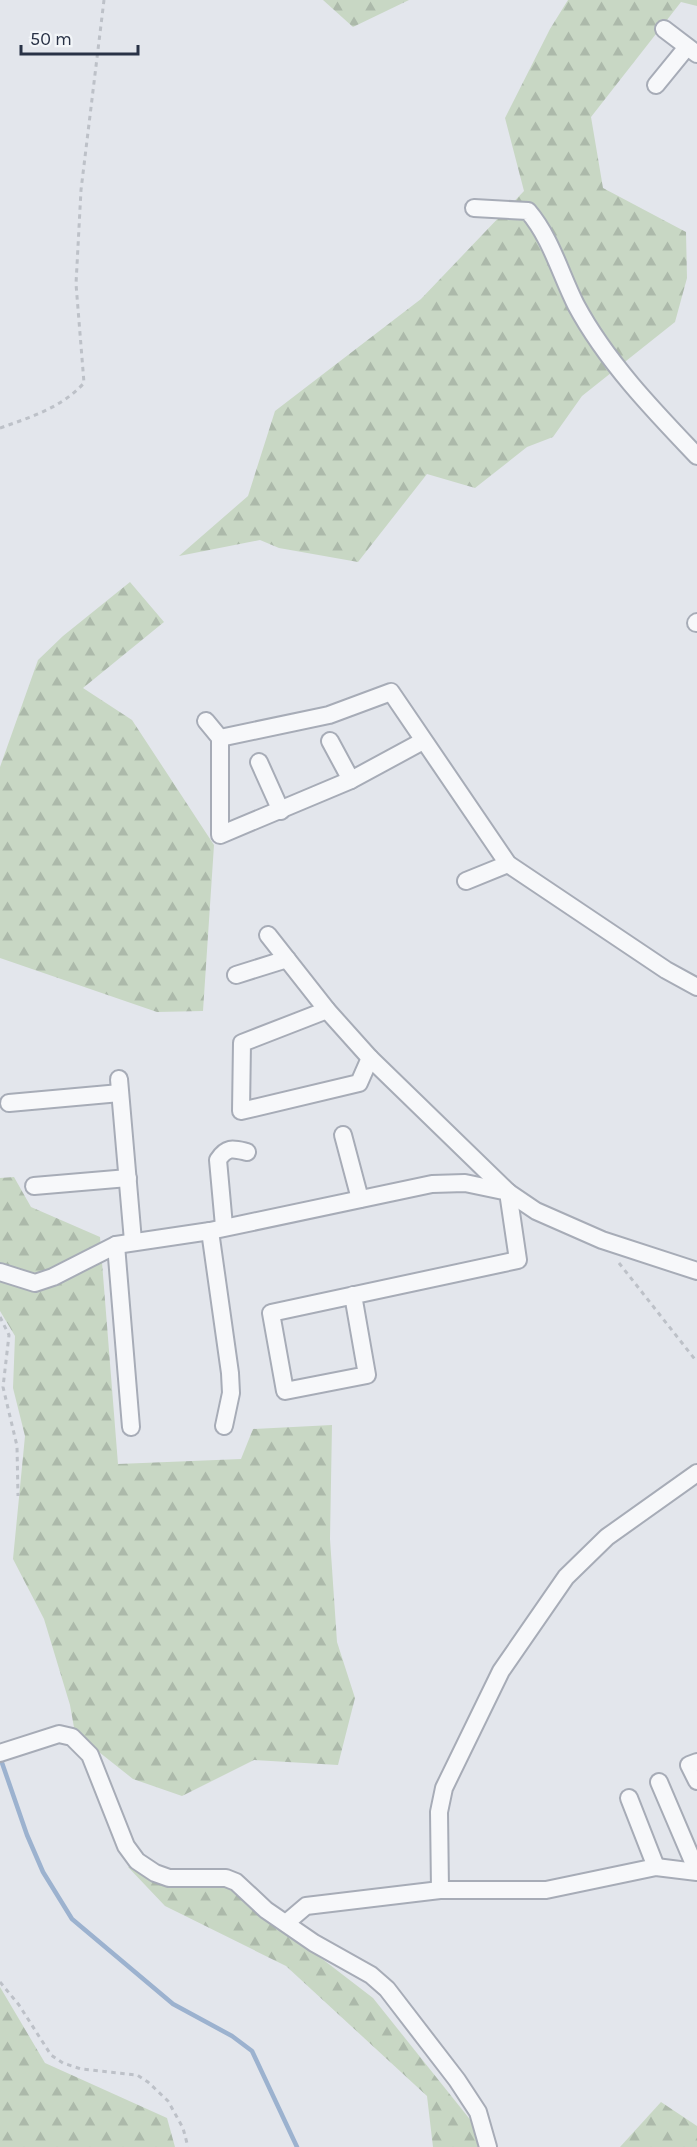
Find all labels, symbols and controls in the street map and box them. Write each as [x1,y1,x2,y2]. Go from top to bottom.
scale bar [21,18,138,56]
text: 50 m [30,28,72,50]

